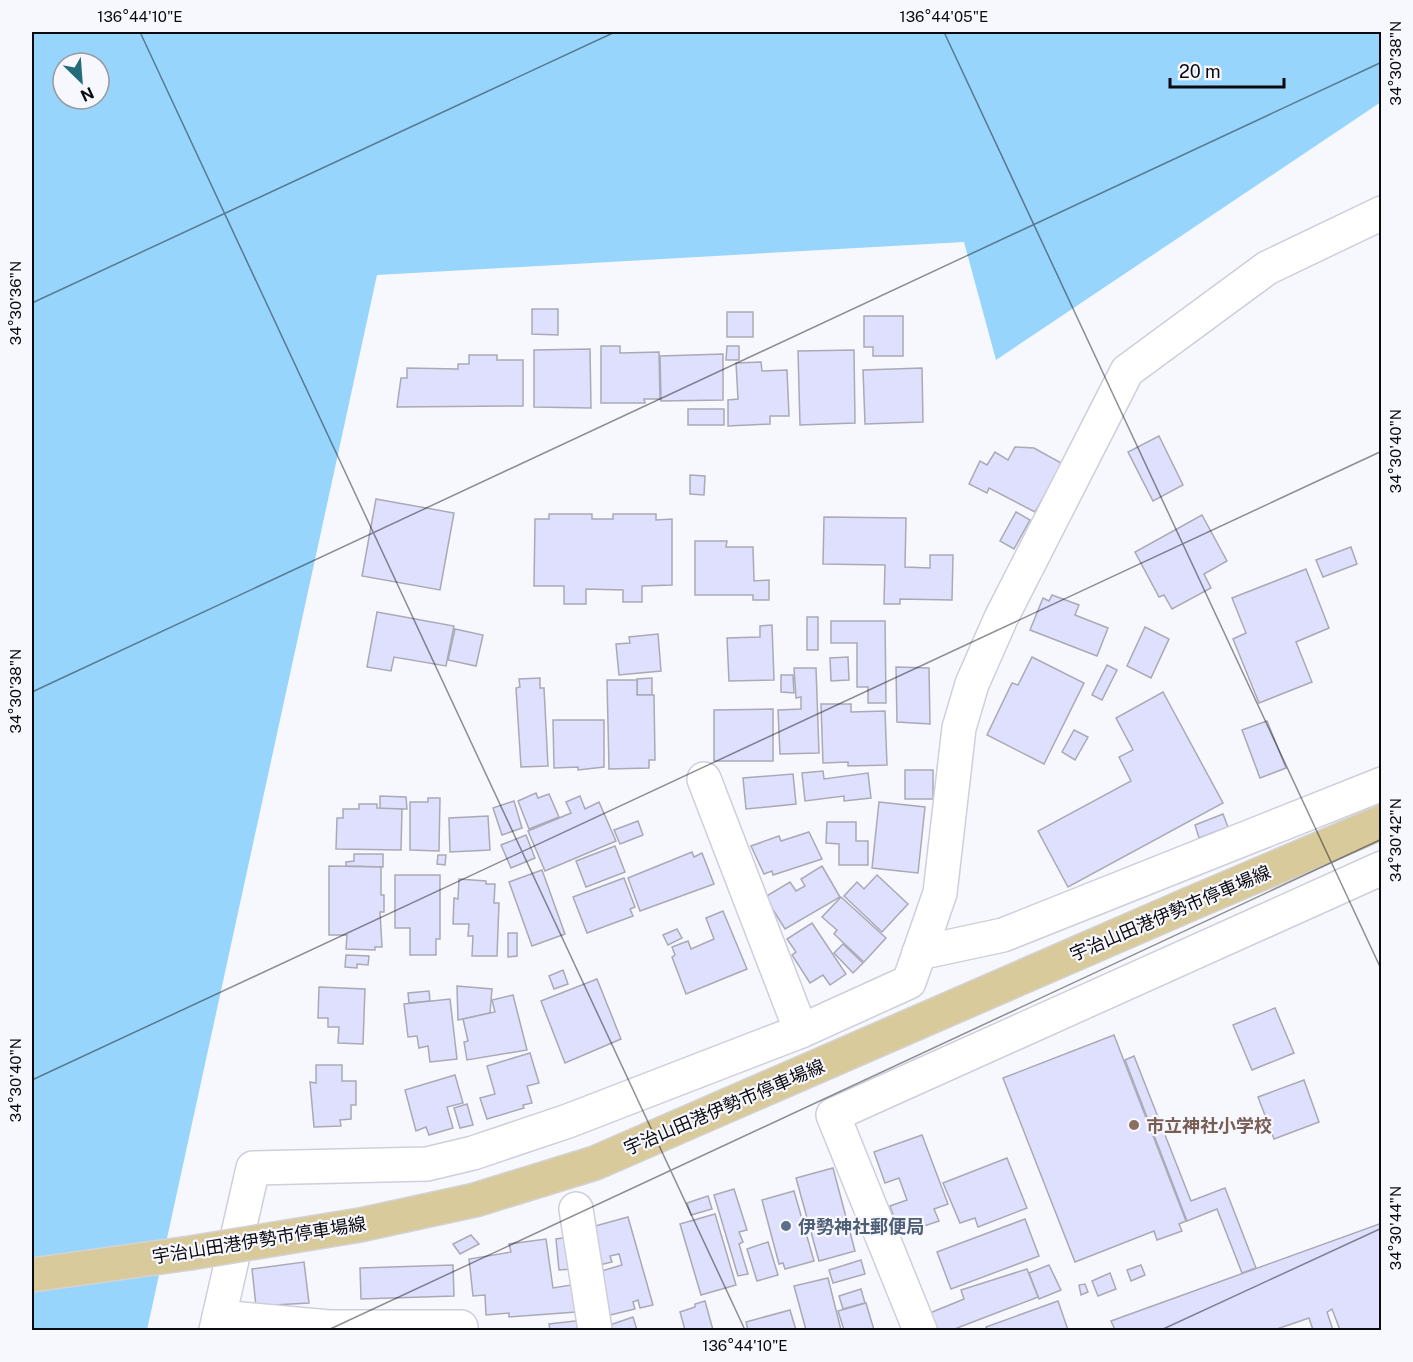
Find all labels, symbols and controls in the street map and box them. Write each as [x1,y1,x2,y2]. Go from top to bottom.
text: 136°44'10"E [97,8,183,25]
text: 136°44'05"E [900,8,988,25]
text: 34°30'38"N [1387,21,1404,105]
north arrow [51,51,111,111]
scale bar [1170,51,1284,89]
text: 20 m [1179,61,1221,82]
text: N [77,83,97,105]
text: 34°30'36"N [7,261,24,345]
text: 34°30'40"N [1387,409,1404,493]
text: 34°30'38"N [7,649,24,733]
text: 34°30'42"N [1387,798,1404,882]
street label: 宇治山田港伊勢市停車場線 [1066,861,1274,965]
text: 34°30'40"N [7,1038,24,1122]
street label: 宇治山田港伊勢市停車場線 [620,1055,828,1159]
place label: 市立神社小学校 [1146,1115,1272,1136]
marker: 市立神社小学校 [1127,1118,1141,1132]
text: 34°30'44"N [1387,1186,1404,1270]
street label: 宇治山田港伊勢市停車場線 [151,1213,367,1267]
place label: 伊勢神社郵便局 [798,1216,924,1237]
marker: 伊勢神社郵便局 [779,1219,793,1233]
text: 136°44'10"E [702,1337,788,1354]

